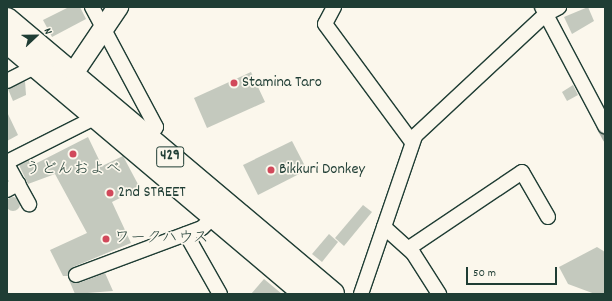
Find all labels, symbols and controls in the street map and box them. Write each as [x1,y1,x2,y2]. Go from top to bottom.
north arrow [16,16,56,56]
text: N [39,26,56,37]
place label: Stamina Taro [242,73,322,93]
marker: Stamina Taro [229,78,239,88]
road number: 429 [156,144,184,170]
marker: うどんおよべ [68,149,78,159]
place label: うどんおよべ [25,160,121,180]
place label: Bikkuri Donkey [279,160,365,180]
marker: Bikkuri Donkey [266,165,276,175]
place label: 2nd STREET [118,183,186,203]
marker: 2nd STREET [105,188,115,198]
place label: ワークハウス [114,229,210,249]
marker: ワークハウス [101,234,111,244]
scale bar [468,259,559,285]
text: 50 m [473,265,496,282]

